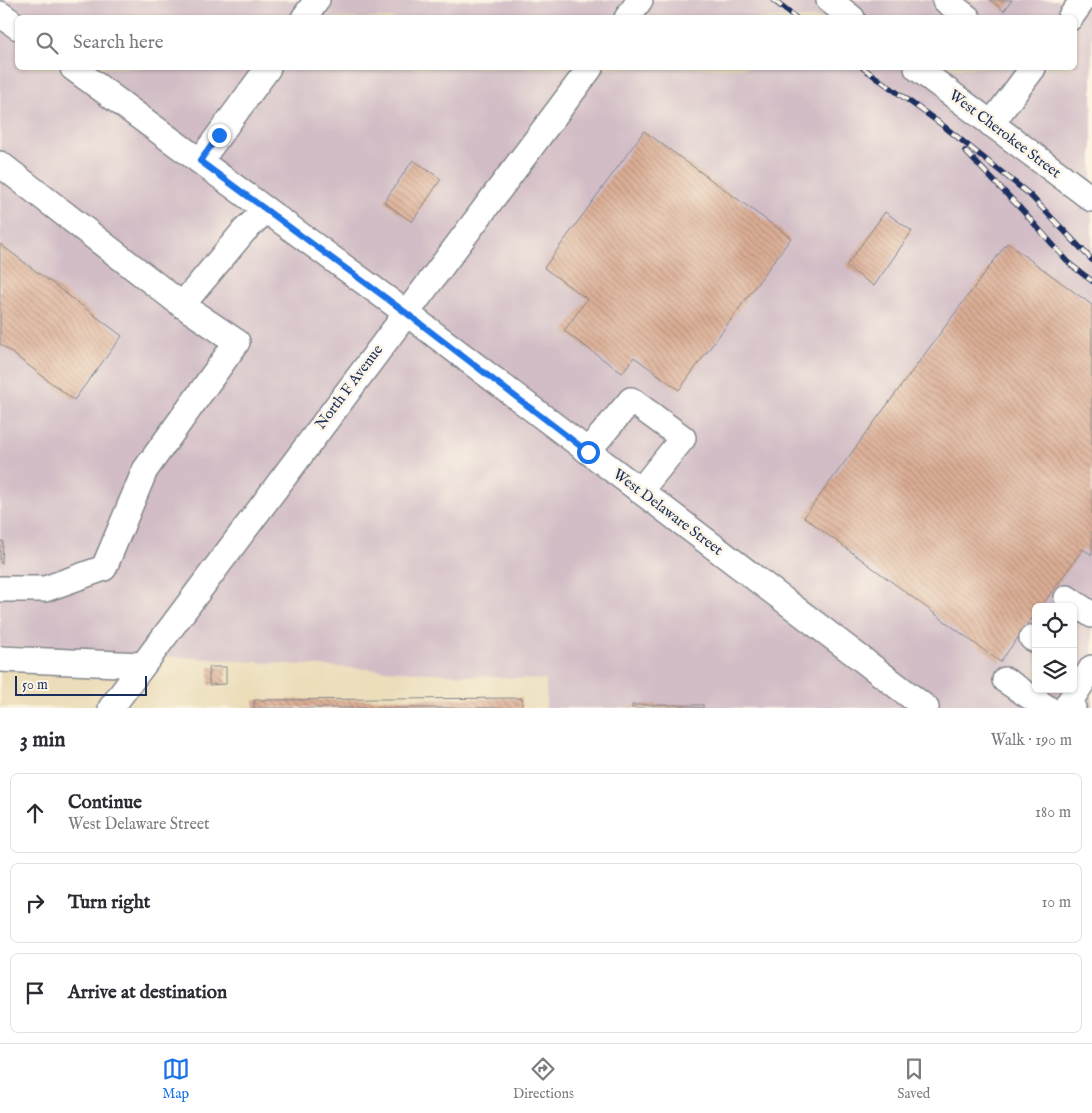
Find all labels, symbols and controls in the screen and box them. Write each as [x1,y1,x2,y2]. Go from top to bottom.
search box [15,15,1077,70]
icon: search [33,29,61,57]
text: Search here [73,31,164,55]
street label: West Cherokee Street [945,86,1065,182]
route end [208,124,231,147]
street label: North F Avenue [311,341,387,433]
route start [577,441,600,464]
street label: West Delaware Street [609,464,727,560]
map controls [1032,603,1077,693]
button: locate [1032,603,1077,648]
button: layers [1032,648,1077,693]
scale bar [15,673,148,696]
text: 50 m [22,676,48,694]
text: 3 min [20,727,65,754]
text: Walk · 190 m [991,731,1072,751]
text: Continue [68,791,142,815]
icon: ahead [21,799,49,827]
text: 180 m [1035,803,1071,823]
text: West Delaware Street [68,815,210,835]
icon: right [21,889,49,917]
text: Turn right [68,891,150,915]
text: 10 m [1041,893,1071,913]
icon: arrive [21,979,49,1007]
text: Arrive at destination [68,981,227,1005]
tab: Map [162,1055,190,1103]
tab: Directions [513,1055,574,1103]
tab: Saved [897,1055,930,1103]

